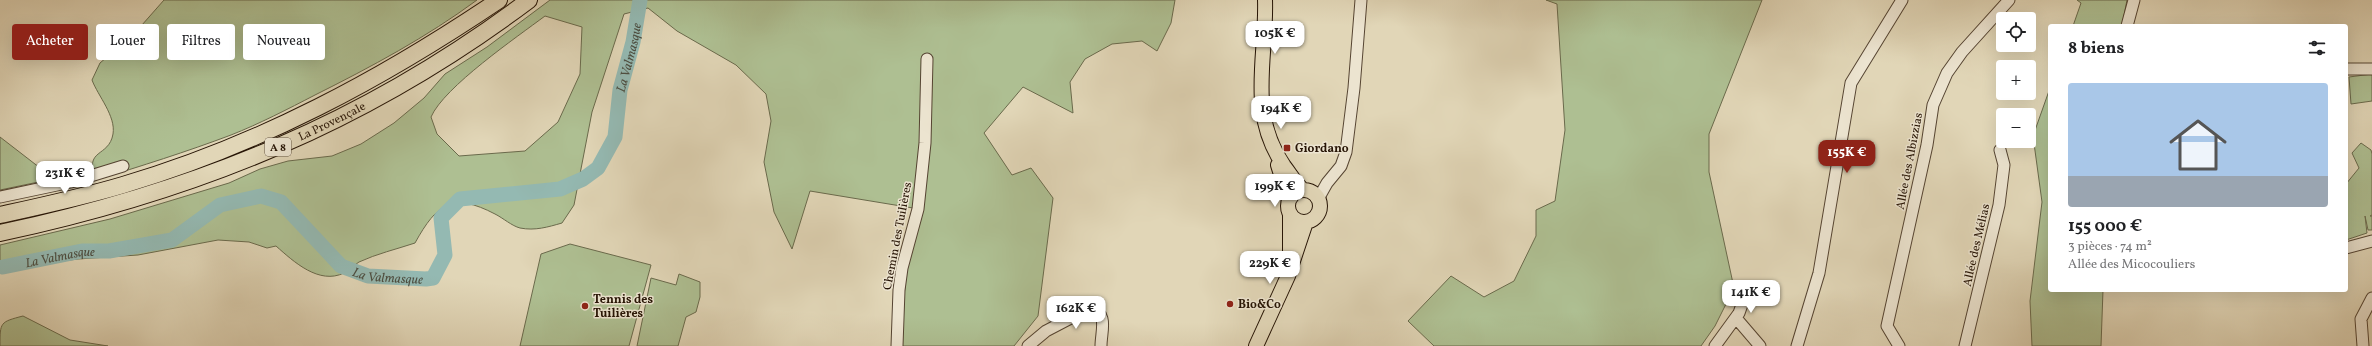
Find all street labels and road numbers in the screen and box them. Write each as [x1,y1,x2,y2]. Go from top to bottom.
street label: La Provençale [296,99,369,145]
street label: Allée des Albizzias [1893,111,1927,211]
road number: A 8 [265,138,291,156]
street label: Chemin des Tuilières [880,181,916,292]
street label: Allée des Mélias [1960,202,1994,288]

